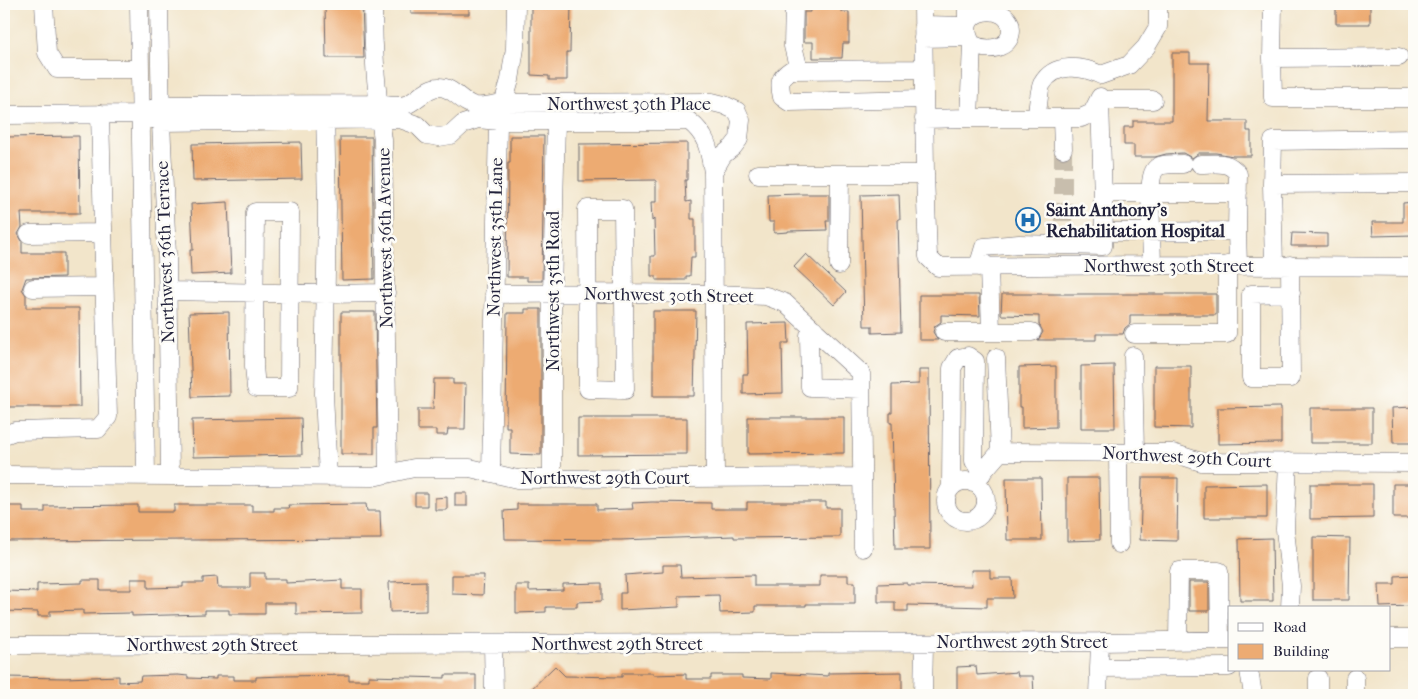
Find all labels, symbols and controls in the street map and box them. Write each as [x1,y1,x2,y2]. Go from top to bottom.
street label: Northwest 30th Place [547,94,711,115]
street label: Northwest 36th Avenue [373,147,398,329]
street label: Northwest 35th Lane [484,157,507,317]
street label: Northwest 36th Terrace [152,160,179,344]
place label: Saint Anthony's Rehabilitation Hospital [1046,200,1226,242]
hospital icon: Saint Anthony's Rehabilitation Hospital [1015,207,1041,233]
street label: Northwest 35th Road [543,210,564,371]
street label: Northwest 30th Street [1084,256,1255,277]
street label: Northwest 30th Street [584,284,755,307]
street label: Northwest 29th Court [1102,443,1273,472]
street label: Northwest 29th Court [520,468,690,489]
legend [1228,606,1390,672]
text: Road [1273,618,1307,636]
street label: Northwest 29th Street [936,632,1108,653]
street label: Northwest 29th Street [531,634,703,655]
street label: Northwest 29th Street [126,635,298,656]
text: Building [1273,642,1330,660]

